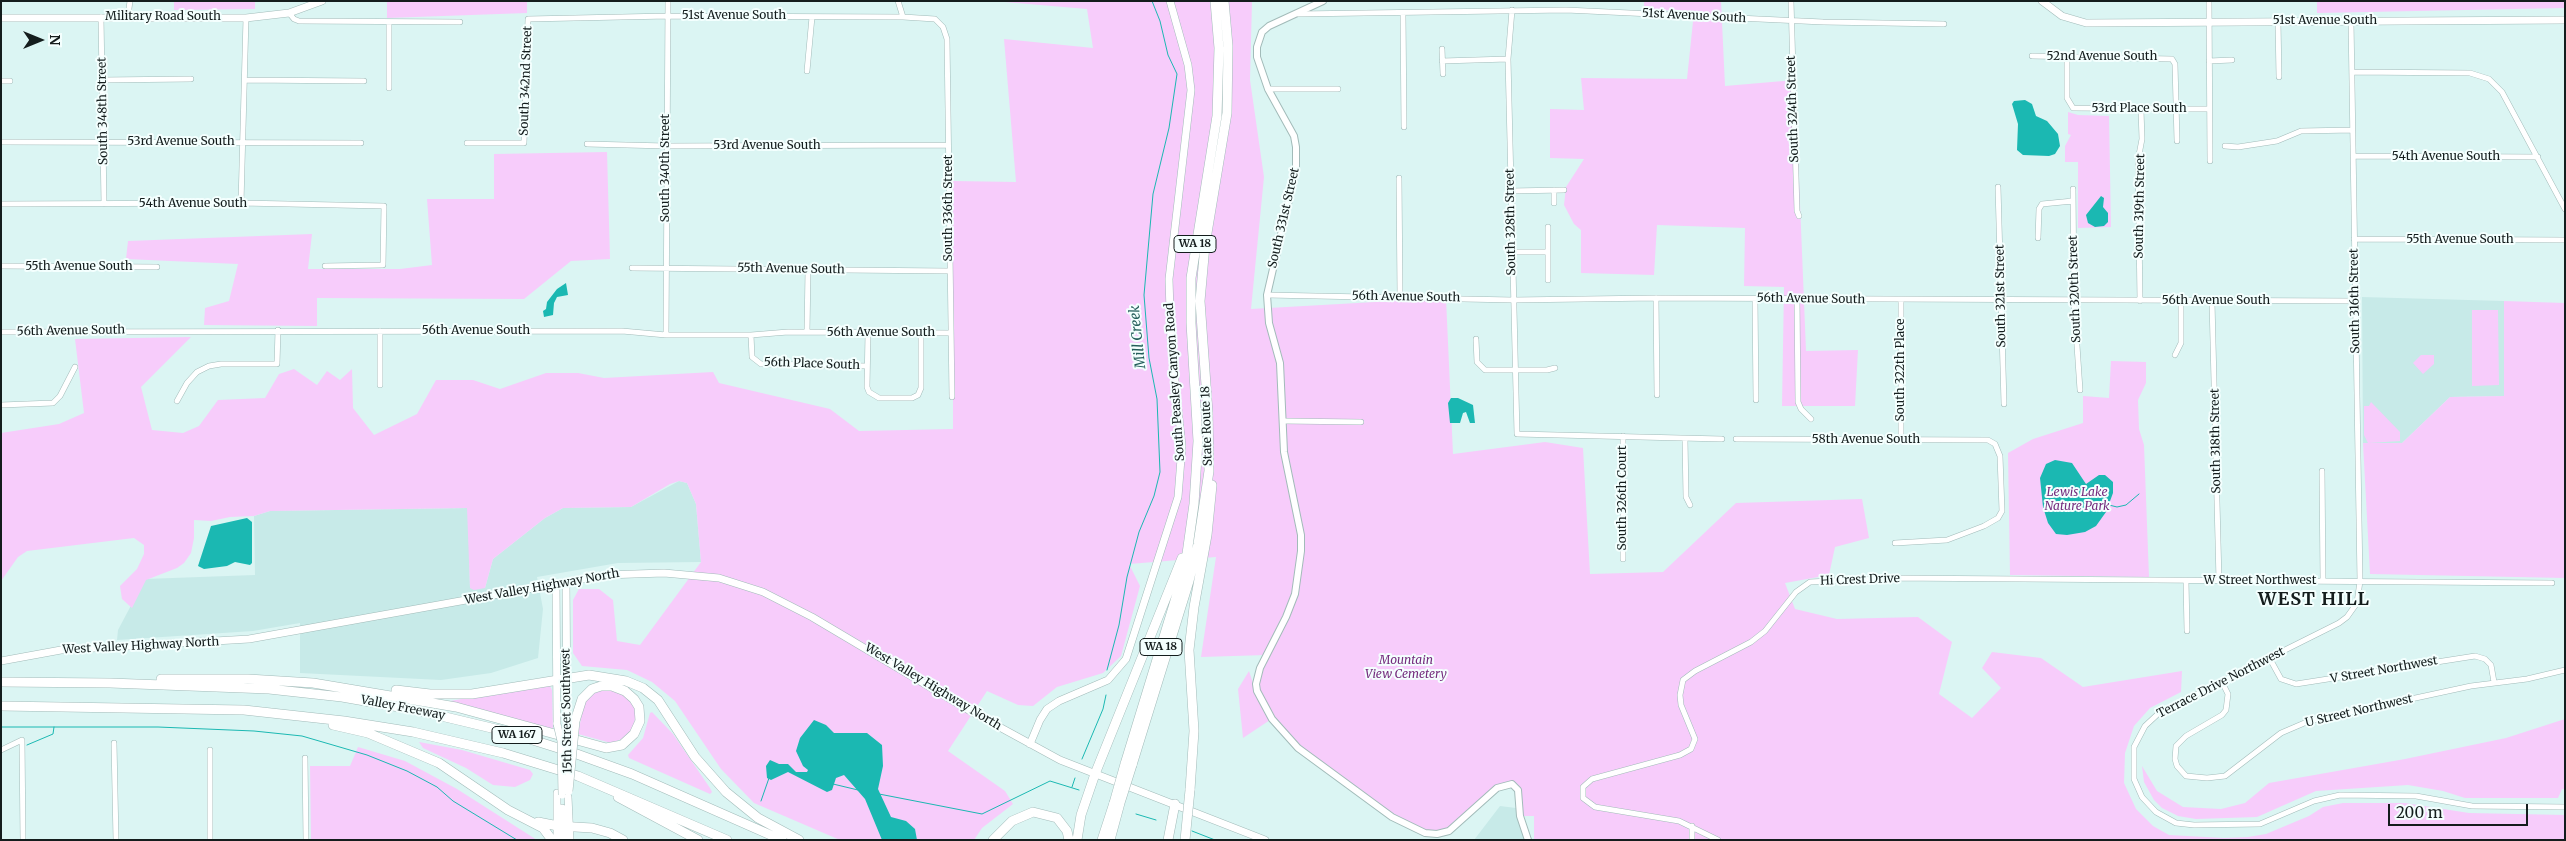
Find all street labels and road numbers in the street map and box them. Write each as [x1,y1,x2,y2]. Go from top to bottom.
street label: 51st Avenue South [1642,6,1746,26]
street label: 51st Avenue South [682,9,786,23]
street label: Military Road South [105,10,221,24]
street label: 51st Avenue South [2273,14,2377,28]
street label: South 342nd Street [517,26,535,136]
street label: 52nd Avenue South [2047,50,2157,64]
street label: South 324th Street [1784,55,1802,163]
street label: South 348th Street [95,57,111,165]
street label: 53rd Place South [2091,102,2187,116]
street label: South 340th Street [659,114,673,222]
street label: 53rd Avenue South [127,135,235,149]
street label: 53rd Avenue South [713,139,821,153]
street label: 54th Avenue South [2392,150,2500,164]
street label: South 319th Street [2132,153,2148,259]
street label: South 336th Street [942,155,956,261]
street label: South 331st Street [1265,166,1303,270]
street label: South 328th Street [1503,168,1519,276]
street label: 54th Avenue South [139,197,247,211]
street label: 55th Avenue South [2406,233,2514,247]
road number: WA 18 [1174,235,1216,252]
street label: South 320th Street [2066,235,2084,343]
street label: South 321st Street [1993,244,2009,348]
street label: South 316th Street [2347,248,2363,354]
street label: 55th Avenue South [25,260,133,274]
street label: 55th Avenue South [737,261,845,277]
street label: 56th Avenue South [1352,289,1460,305]
street label: 56th Avenue South [1757,291,1865,307]
street label: 56th Avenue South [2162,294,2270,308]
street label: South Peasley Canyon Road [1162,302,1188,462]
street label: South 322th Place [1894,319,1908,421]
street label: 56th Avenue South [17,323,125,339]
street label: 56th Avenue South [422,324,530,338]
street label: 56th Avenue South [827,326,935,340]
street label: 56th Place South [764,355,860,373]
street label: State Route 18 [1198,386,1216,466]
street label: South 318th Street [2208,388,2224,494]
street label: 58th Avenue South [1812,433,1920,447]
street label: South 326th Court [1616,445,1630,551]
street label: West Valley Highway North [463,566,621,608]
street label: Hi Crest Drive [1820,571,1900,589]
street label: W Street Northwest [2204,574,2316,588]
street label: West Valley Highway North [62,635,220,657]
road number: WA 18 [1140,638,1182,656]
street label: West Valley Highway North [862,640,1004,734]
street label: Terrace Drive Northwest [2155,644,2287,722]
street label: 15th Street Southwest [559,648,575,774]
street label: V Street Northwest [2329,653,2439,687]
street label: U Street Northwest [2304,692,2414,730]
street label: Valley Freeway [360,693,446,723]
road number: WA 167 [492,726,542,744]

